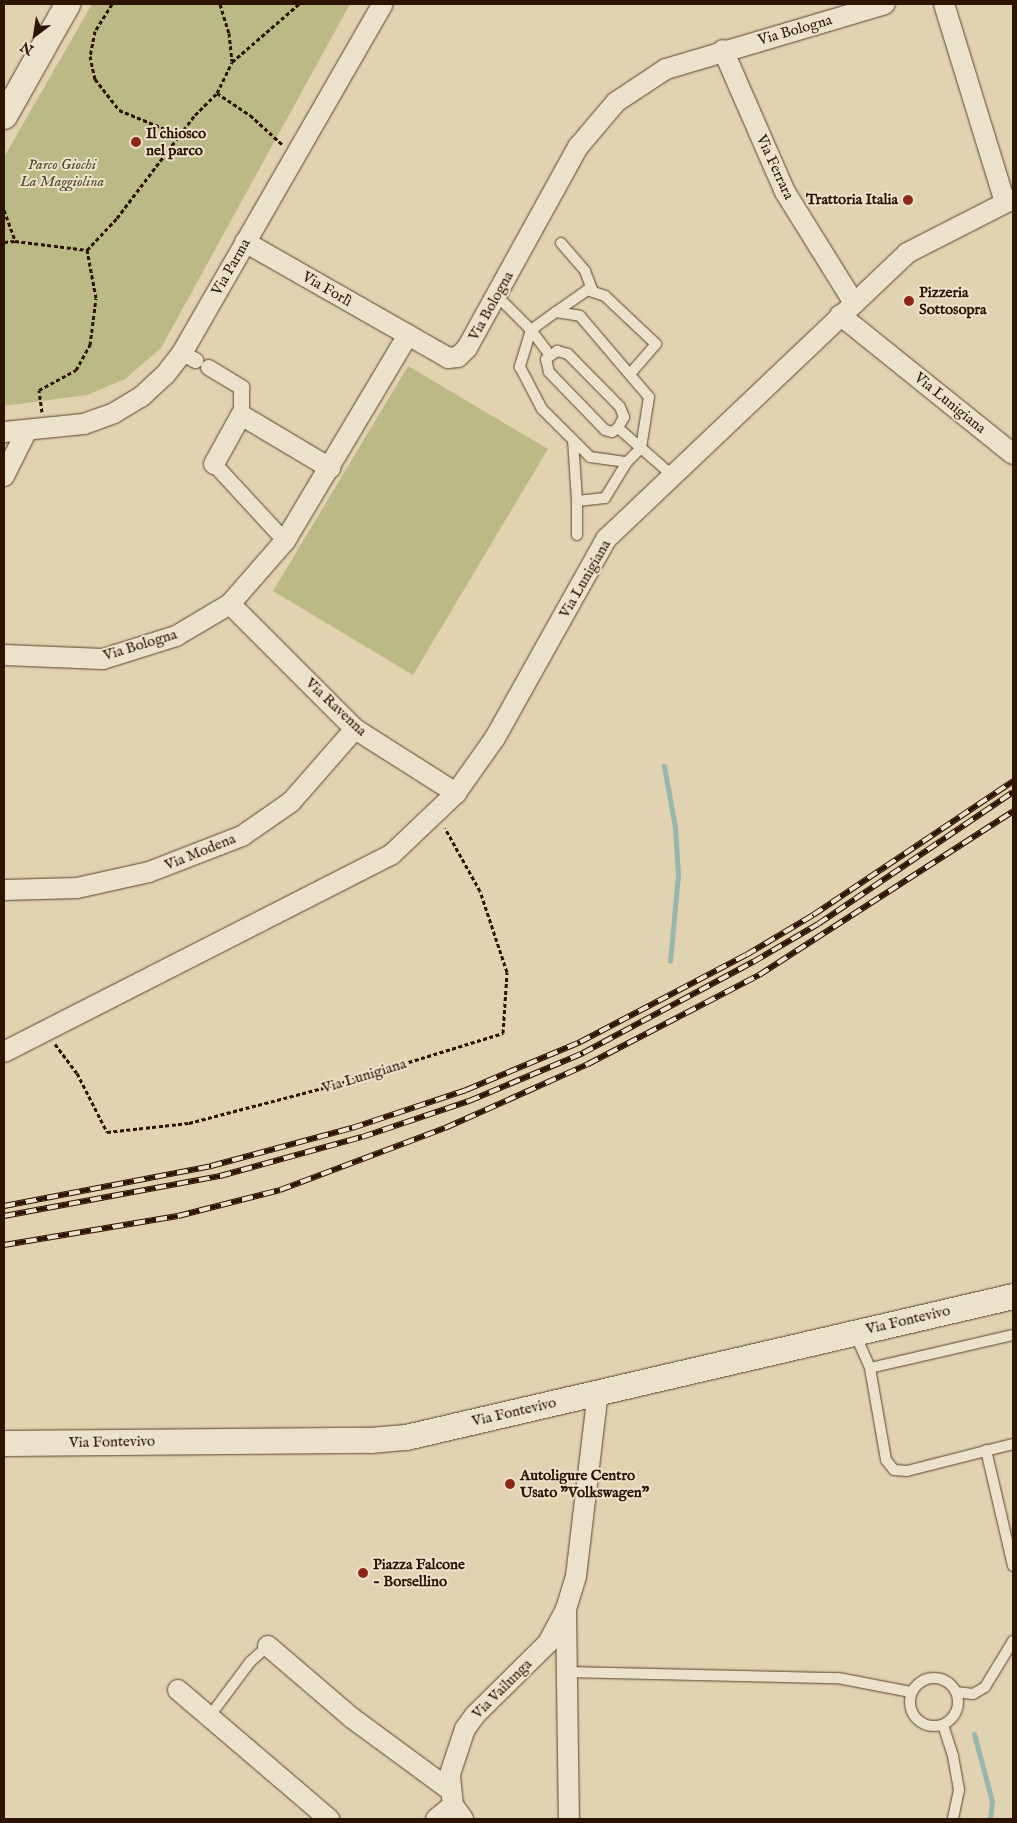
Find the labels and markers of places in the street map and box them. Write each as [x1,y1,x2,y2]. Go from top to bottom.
place label: Il chiosco nel parco [146,124,206,159]
marker: Il chiosco nel parco [130,136,142,148]
place label: Trattoria Italia [806,191,898,209]
marker: Trattoria Italia [902,194,914,206]
place label: Pizzeria Sottosopra [919,283,987,318]
marker: Pizzeria Sottosopra [903,295,915,307]
place label: Autoligure Centro Usato "Volkswagen" [520,1466,649,1501]
marker: Autoligure Centro Usato "Volkswagen" [504,1478,516,1490]
place label: Piazza Falcone - Borsellino [373,1555,465,1590]
marker: Piazza Falcone - Borsellino [357,1567,369,1579]

